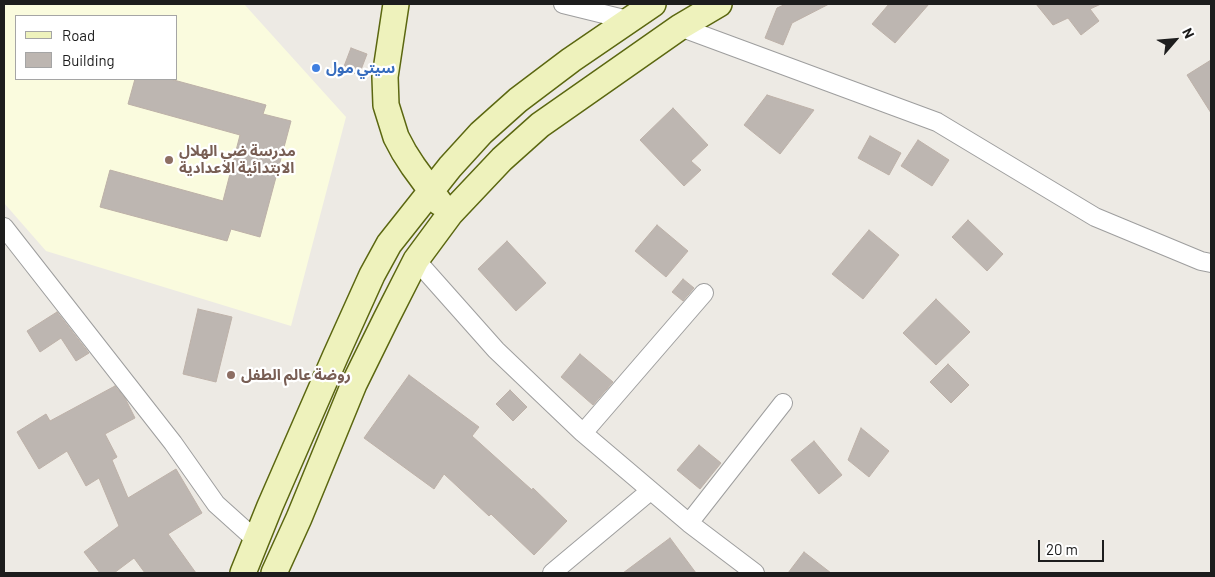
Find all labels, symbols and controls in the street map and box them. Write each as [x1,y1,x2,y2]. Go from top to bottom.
legend [15,15,178,80]
north arrow [1150,15,1200,65]
text: N [1179,25,1198,41]
text: Road [62,26,95,44]
text: Building [62,51,115,69]
place label: سيتي مول [326,59,395,77]
marker: سيتي مول [310,62,322,74]
place label: مدرسة ضي الهلال الابتدائية الاعدادية [179,142,296,177]
marker: مدرسة ضي الهلال الابتدائية الاعدادية [163,154,175,166]
place label: روضة عالم الطفل [241,366,351,384]
marker: روضة عالم الطفل [225,369,237,381]
scale bar [1040,530,1106,562]
text: 20 m [1046,540,1078,558]

